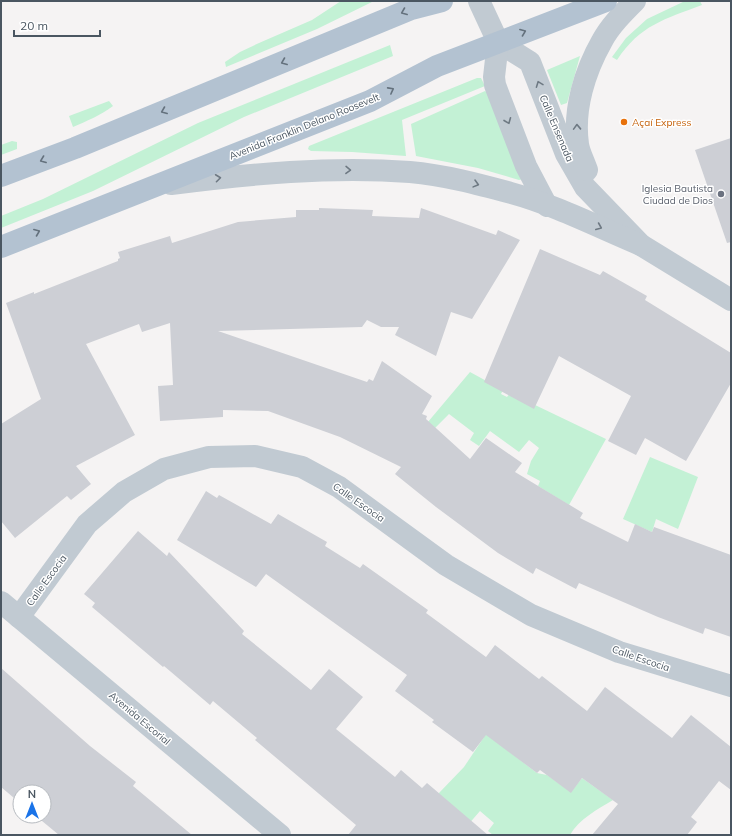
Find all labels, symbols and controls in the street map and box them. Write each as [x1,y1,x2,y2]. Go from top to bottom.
one-way arrow [401,7,409,15]
scale bar [14,12,100,38]
text: 20 m [20,18,48,33]
one-way arrow [520,29,527,37]
one-way arrow [281,57,288,65]
one-way arrow [536,81,544,88]
one-way arrow [387,87,395,94]
street label: Avenida Franklin Delano Roosevelt [227,90,382,163]
street label: Calle Ensenada [537,93,576,164]
one-way arrow [160,107,167,115]
one-way arrow [503,116,511,124]
place label: Açaí Express [632,116,691,129]
marker: Açaí Express [619,117,629,127]
one-way arrow [573,124,581,130]
one-way arrow [40,155,47,163]
one-way arrow [345,165,351,174]
one-way arrow [215,174,221,183]
one-way arrow [473,179,480,188]
place label: Iglesia Bautista Ciudad de Dios [642,182,713,207]
marker: Iglesia Bautista Ciudad de Dios [716,189,726,199]
one-way arrow [595,223,602,231]
one-way arrow [34,229,41,237]
street label: Calle Escocia [330,480,387,525]
street label: Calle Escocia [23,552,69,608]
street label: Calle Escocia [610,643,671,674]
street label: Avenida Escorial [106,689,173,748]
north arrow [12,784,52,824]
text: N [28,787,36,801]

